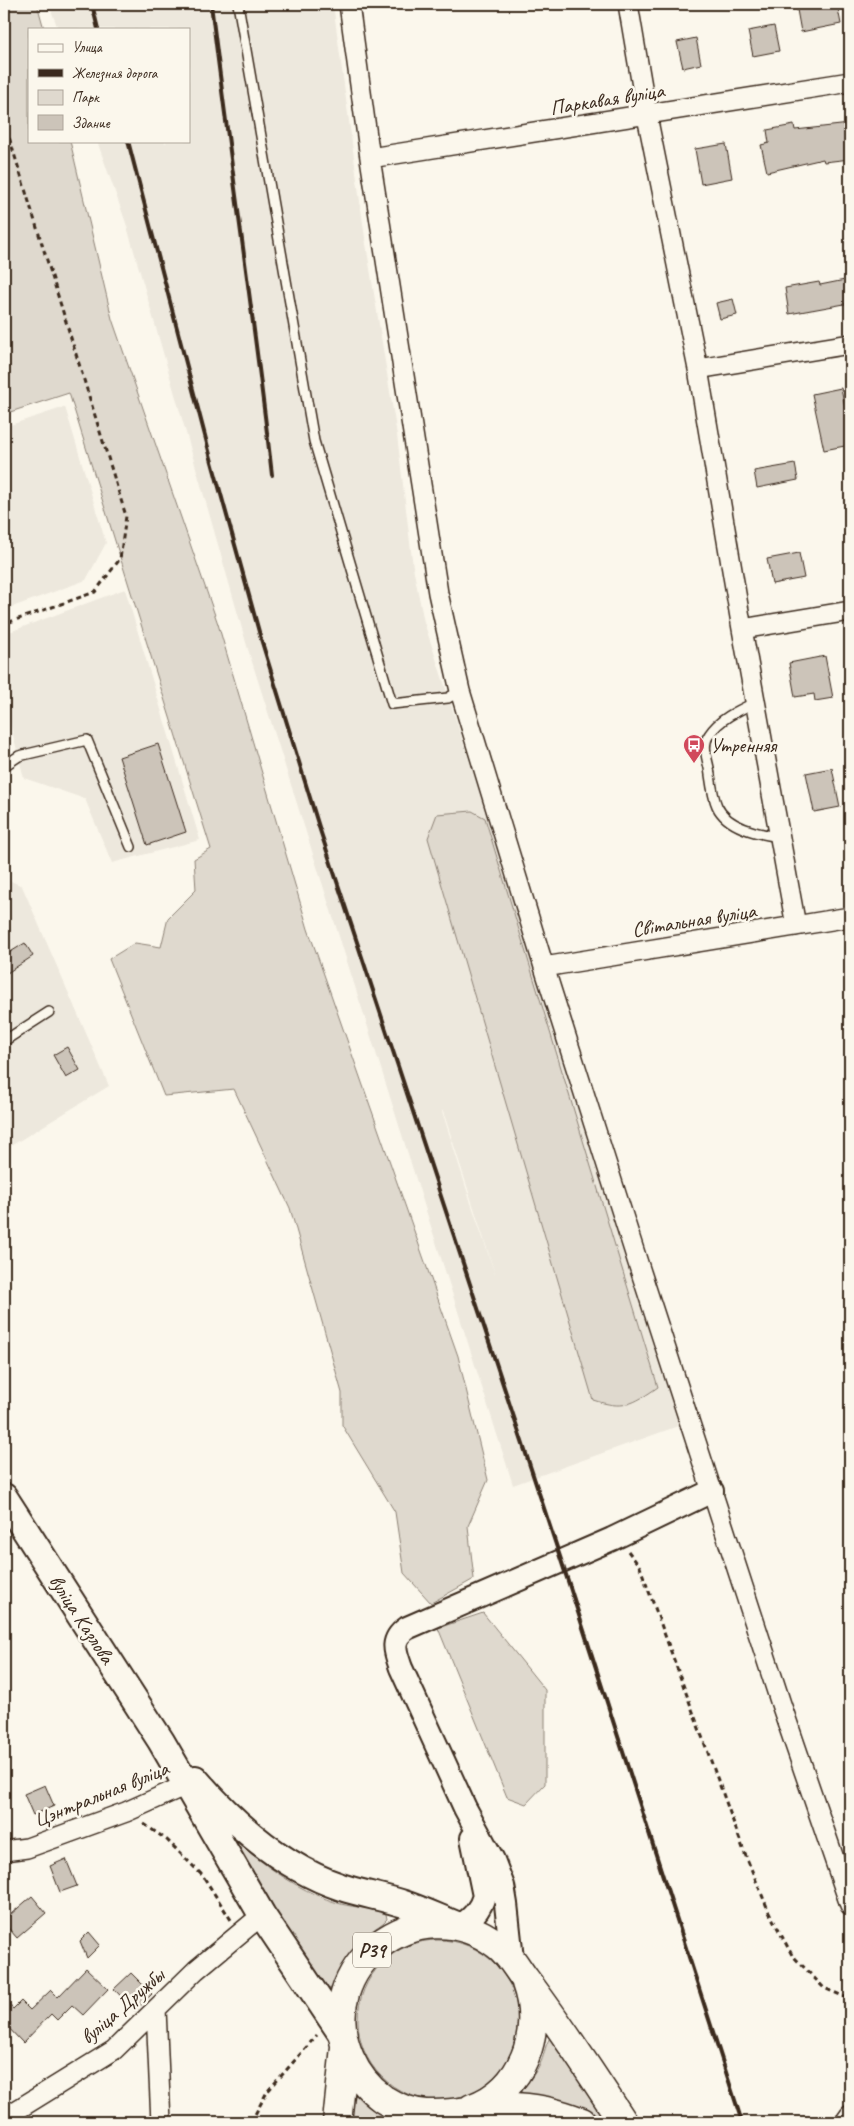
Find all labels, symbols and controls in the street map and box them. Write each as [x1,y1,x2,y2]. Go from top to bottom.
legend [28,28,190,142]
text: Улица [72,38,103,57]
text: Железная дорога [72,64,159,83]
street label: Паркавая вуліца [548,77,668,121]
text: Парк [72,88,100,107]
text: Здание [72,114,111,133]
place label: Утренняя [710,732,778,758]
bus stop icon: Утренняя [682,733,706,764]
street label: Світальная вуліца [630,897,760,943]
street label: вуліца Казлова [43,1569,122,1670]
street label: Цэнтральная вуліца [30,1754,174,1833]
road number: Р39 [353,1932,391,1968]
street label: вуліца Дружбы [75,1961,171,2050]

